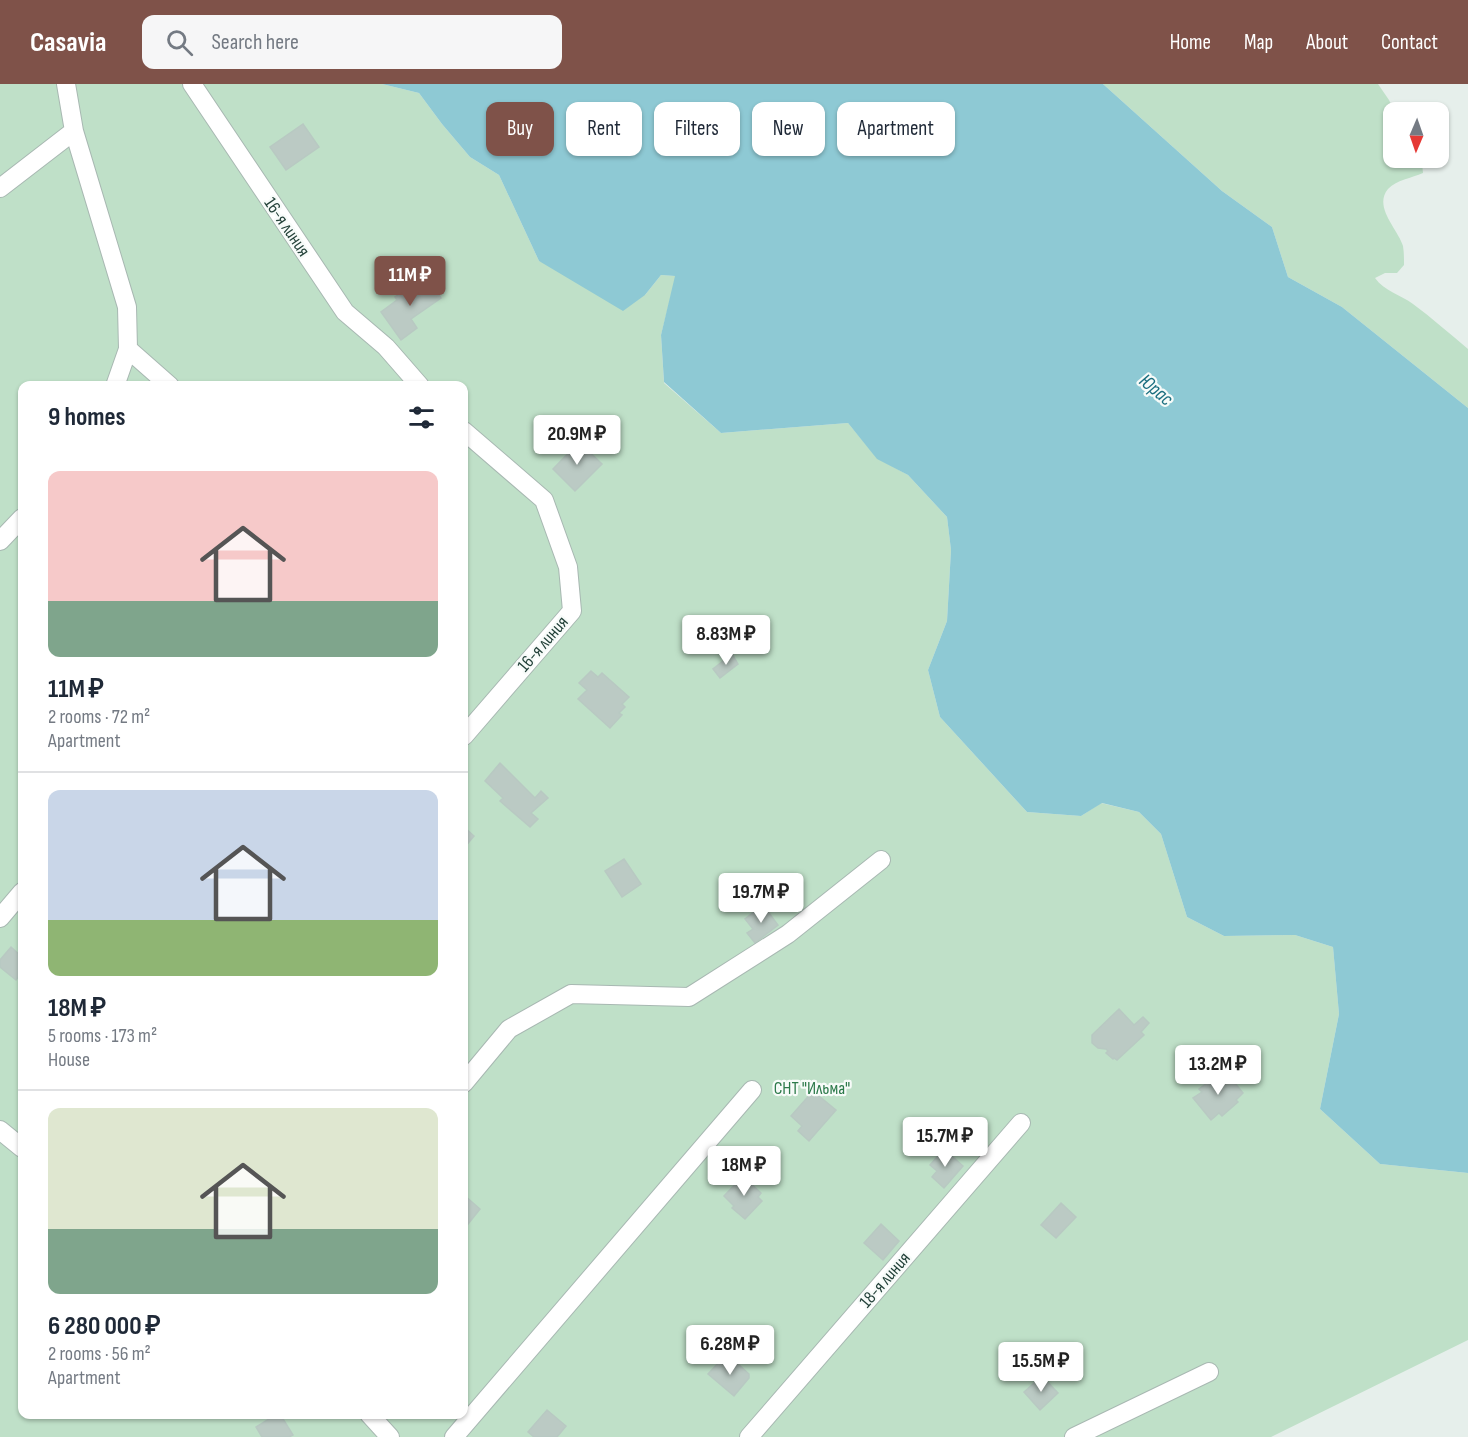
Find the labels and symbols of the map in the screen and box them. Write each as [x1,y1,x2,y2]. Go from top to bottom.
north arrow [1383,102,1449,168]
street label: 16-я линия [260,194,314,260]
pin: 11M ₽ [368,256,452,307]
water label: Юрас [1134,369,1178,411]
pin: 20.9M ₽ [522,415,632,466]
street label: 16-я линия [513,612,573,676]
pin: 8.83M ₽ [671,615,781,666]
pin: 19.7M ₽ [706,873,816,924]
pin: 13.2M ₽ [1163,1045,1273,1096]
park label: СНТ "Ильма" [774,1078,850,1099]
pin: 15.7M ₽ [890,1117,1000,1168]
pin: 18M ₽ [702,1146,786,1197]
street label: 18-я линия [855,1248,915,1312]
pin: 6.28M ₽ [675,1325,785,1376]
pin: 15.5M ₽ [986,1342,1096,1393]

